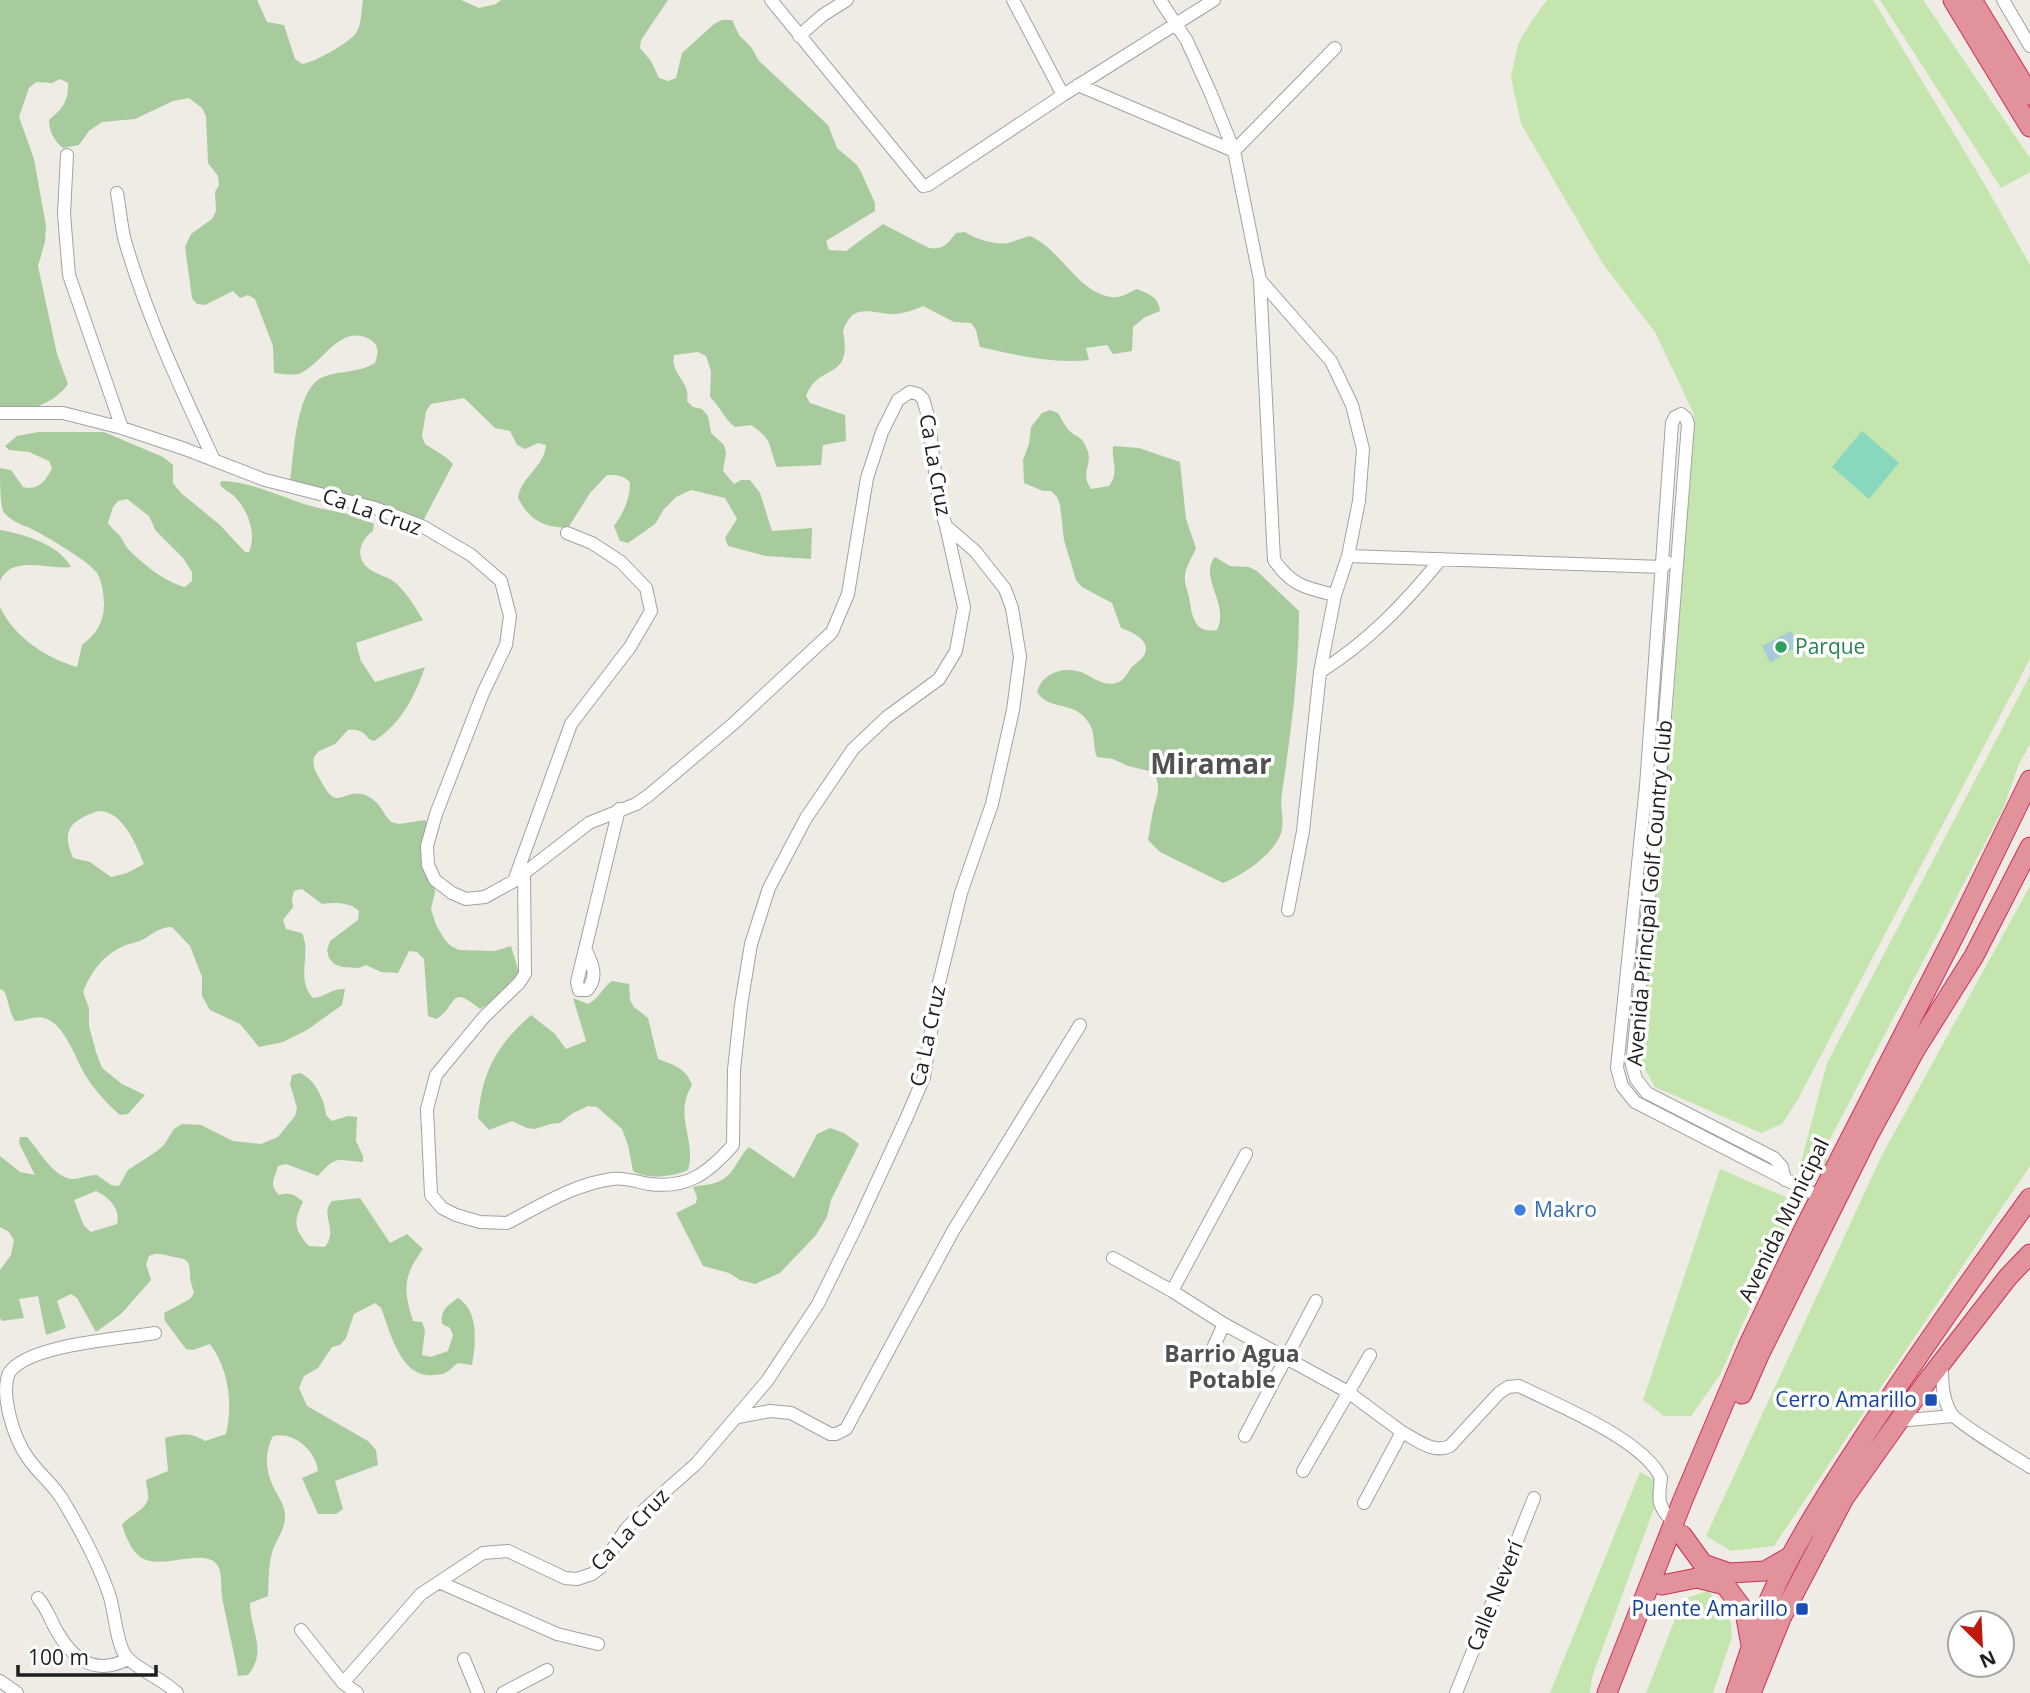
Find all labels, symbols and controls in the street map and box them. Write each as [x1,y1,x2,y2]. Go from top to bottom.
street label: Ca La Cruz [913,412,959,518]
street label: Ca La Cruz [319,481,426,541]
place label: Parque [1795,632,1865,660]
marker: Parque [1773,639,1789,655]
street label: Avenida Principal Golf Country Club [1620,719,1678,1067]
district label: Miramar [1150,744,1272,782]
street label: Ca La Cruz [903,982,951,1089]
street label: Avenida Municipal [1731,1133,1835,1306]
place label: Makro [1534,1195,1597,1223]
marker: Makro [1512,1202,1528,1218]
district label: Barrio Agua Potable [1164,1337,1300,1395]
place label: Cerro Amarillo [1775,1385,1917,1413]
marker: Cerro Amarillo [1923,1392,1939,1408]
street label: Ca La Cruz [584,1482,675,1577]
street label: Calle Neverí [1459,1536,1529,1655]
place label: Puente Amarillo [1632,1594,1788,1622]
marker: Puente Amarillo [1794,1601,1810,1617]
north arrow [1946,1609,2016,1679]
scale bar [18,1634,156,1678]
text: 100 m [28,1643,89,1671]
text: N [1976,1645,2000,1675]

